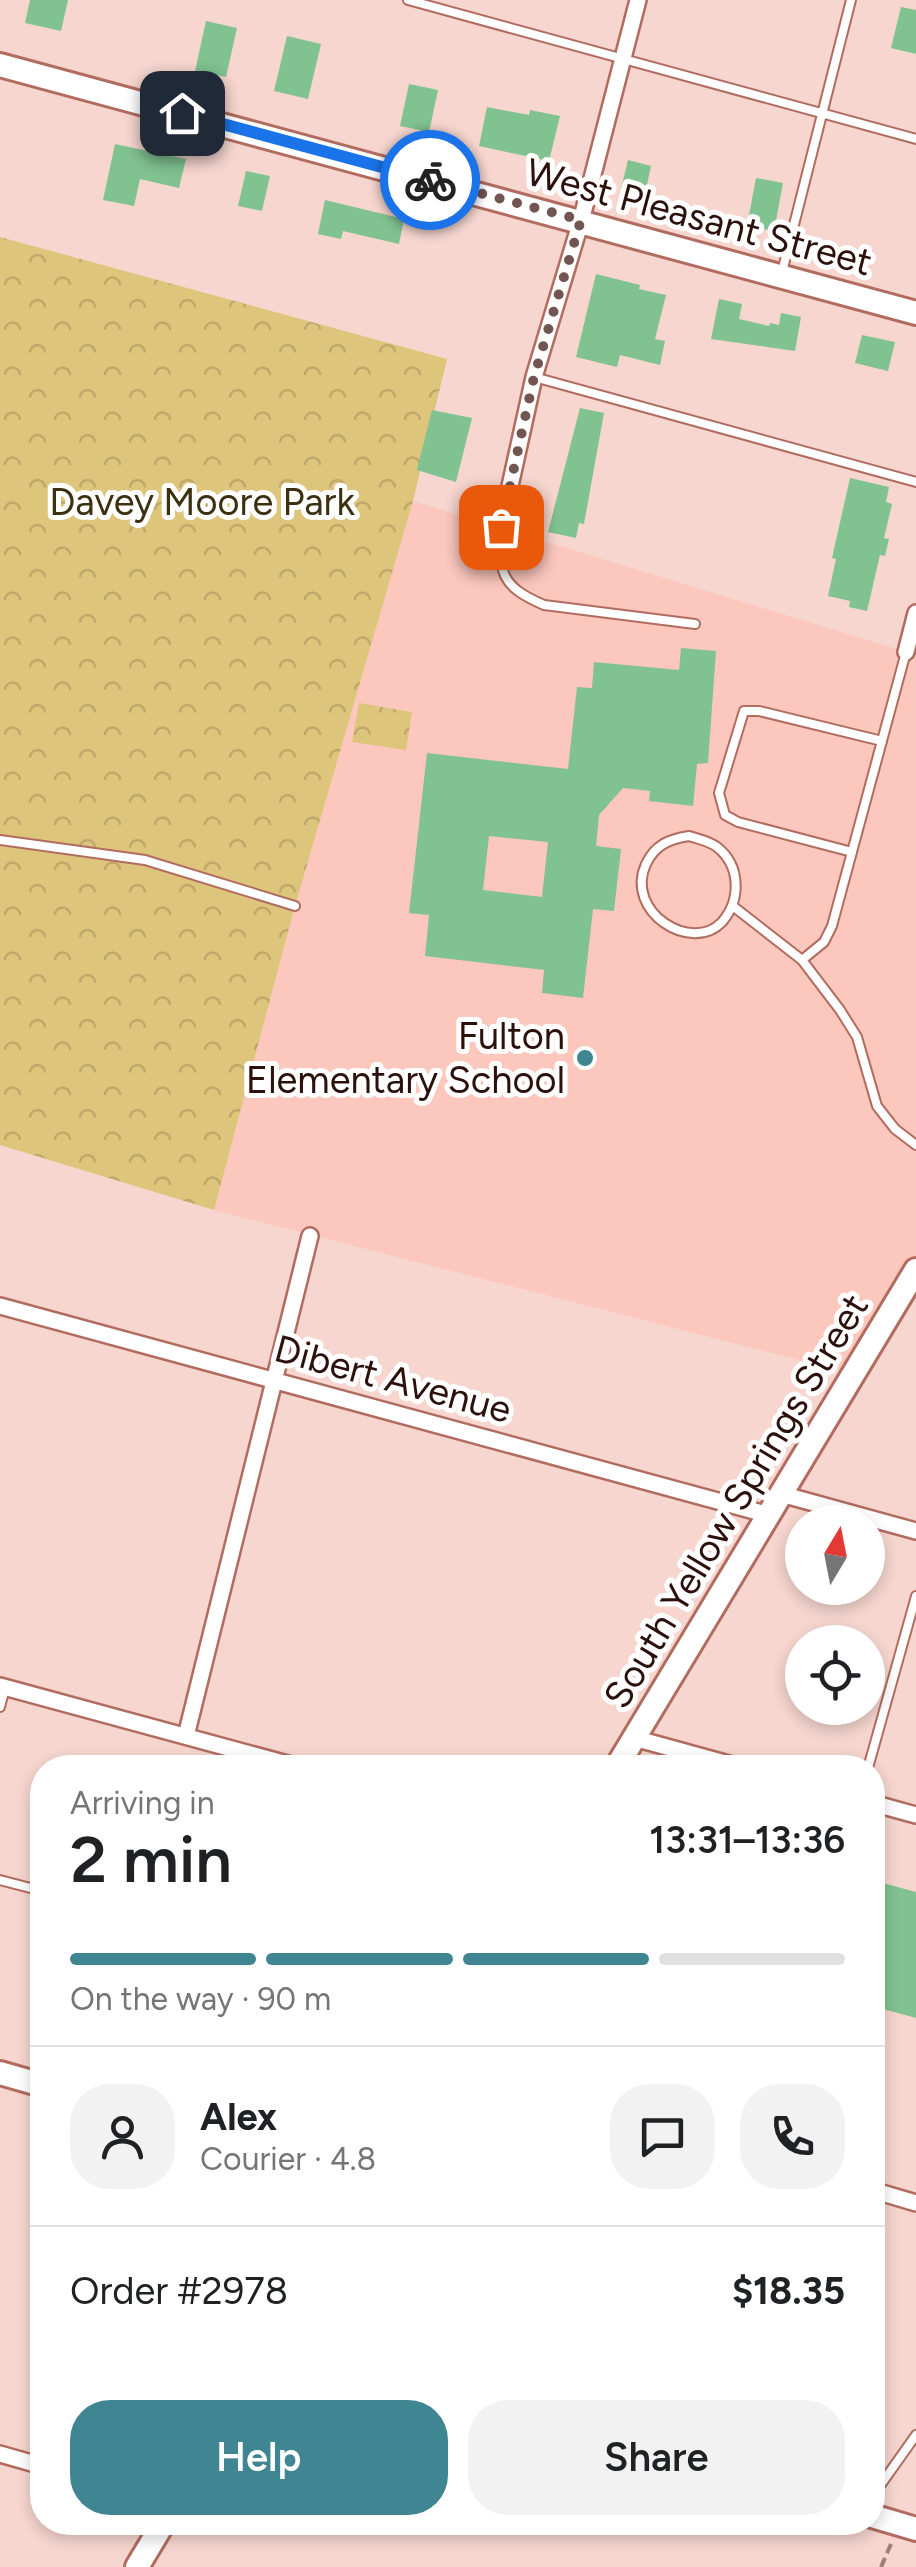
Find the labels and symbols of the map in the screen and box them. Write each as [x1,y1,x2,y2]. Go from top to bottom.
pin [140,71,225,156]
courier [380,130,480,230]
street label: West Pleasant Street [521,149,877,285]
park label: Davey Moore Park [49,479,355,525]
pin [459,485,544,570]
place label: Fulton Elementary School [246,1013,565,1103]
marker: Fulton Elementary School [574,1047,596,1069]
street label: South Yellow Springs Street [594,1286,878,1716]
street label: Dibert Avenue [270,1325,516,1433]
north arrow [785,1505,885,1605]

